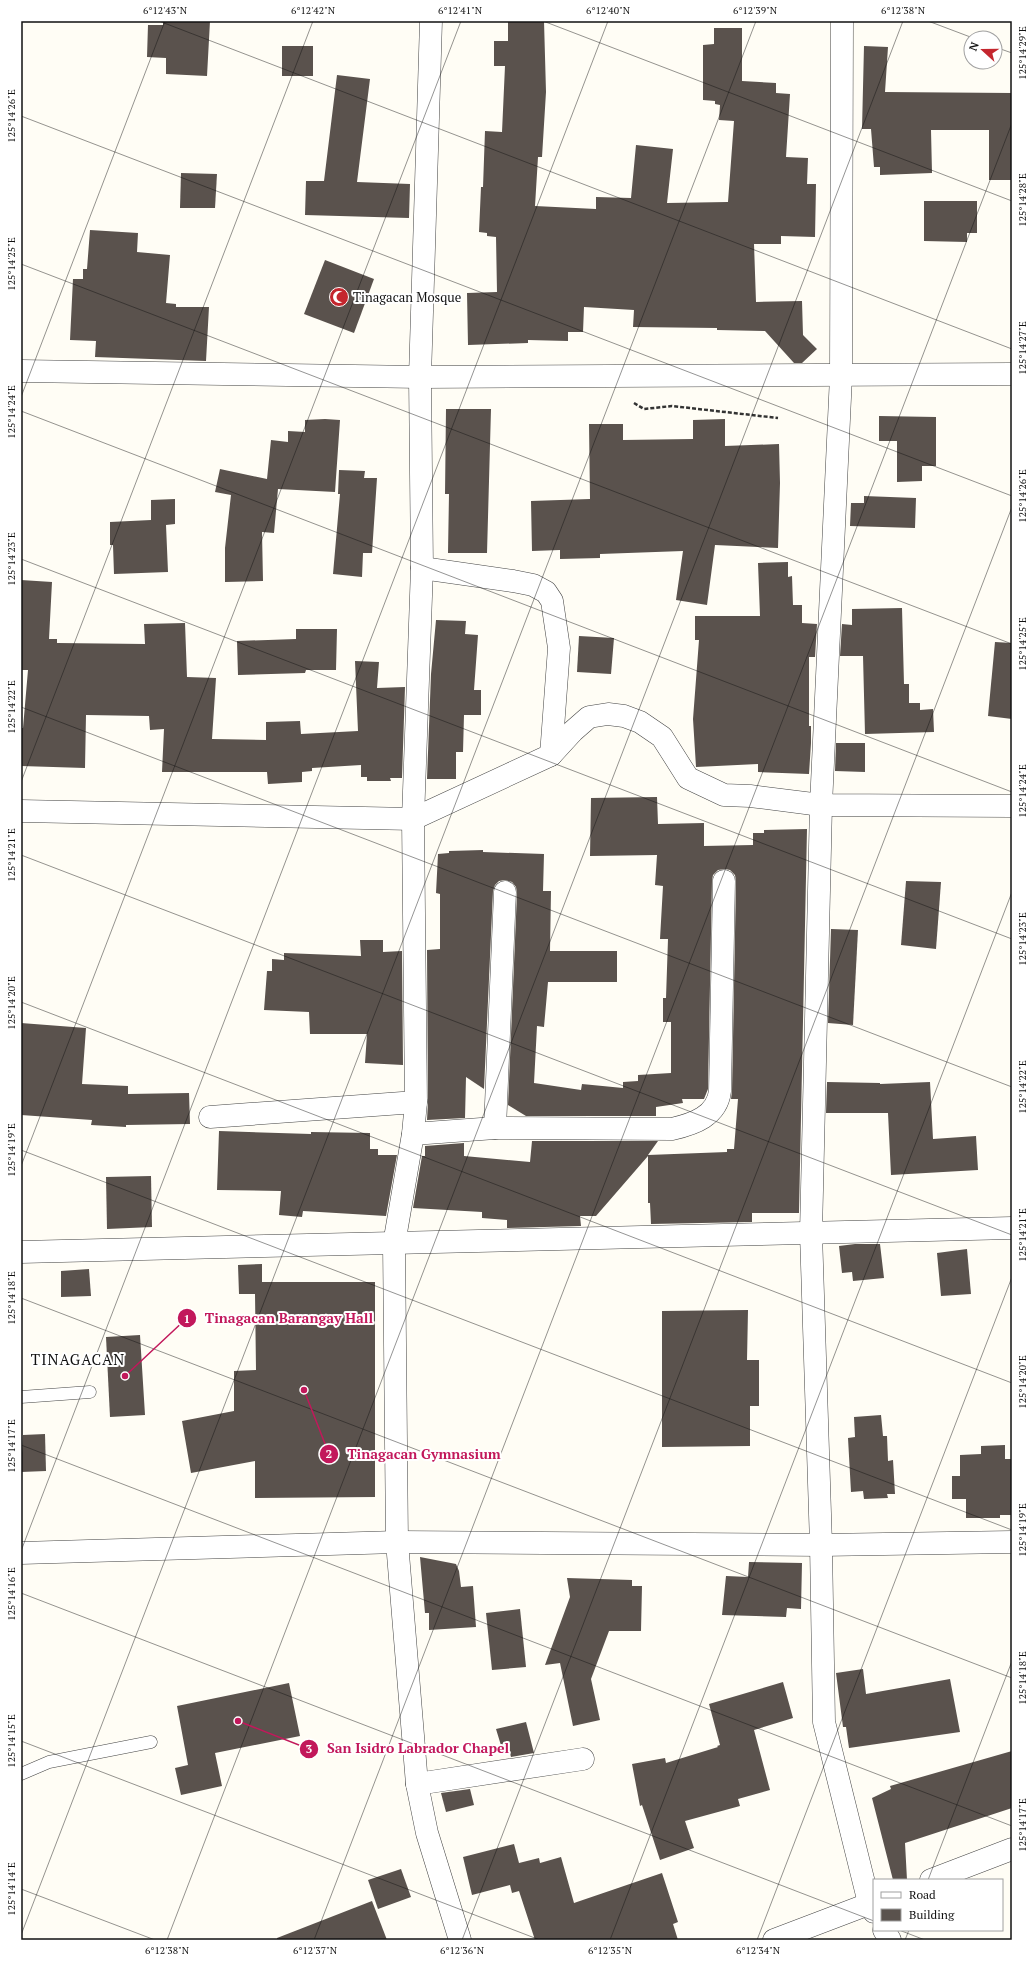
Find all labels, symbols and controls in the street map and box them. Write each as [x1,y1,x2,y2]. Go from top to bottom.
text: 6°12'43"N [143,4,188,17]
text: 6°12'42"N [291,4,336,17]
text: 6°12'41"N [438,4,483,17]
text: 6°12'40"N [586,4,631,17]
text: 6°12'39"N [733,4,778,17]
text: 6°12'38"N [881,4,926,17]
text: 125°14'29"E [1016,26,1029,80]
north arrow [963,30,1003,70]
text: N [966,39,982,53]
text: 125°14'26"E [5,89,18,143]
text: 125°14'28"E [1016,173,1029,227]
text: 125°14'25"E [5,237,18,291]
mosque icon: Tinagacan Mosque [328,286,350,308]
place label: Tinagacan Mosque [353,288,461,306]
text: 125°14'27"E [1016,321,1029,375]
text: 125°14'24"E [5,385,18,439]
text: 125°14'26"E [1016,469,1029,523]
text: 125°14'23"E [5,532,18,586]
text: 125°14'25"E [1016,617,1029,671]
text: 125°14'22"E [5,680,18,734]
text: 125°14'24"E [1016,764,1029,818]
text: 125°14'21"E [5,828,18,882]
text: 125°14'23"E [1016,912,1029,966]
text: 125°14'20"E [5,976,18,1030]
text: 125°14'22"E [1016,1060,1029,1114]
text: 125°14'19"E [5,1123,18,1177]
text: 125°14'21"E [1016,1208,1029,1262]
text: 125°14'18"E [5,1271,18,1325]
callout: Tinagacan Barangay Hall [177,1305,381,1331]
text: Tinagacan Barangay Hall [205,1308,374,1327]
text: 1 [184,1311,190,1326]
district label: TINAGACAN [31,1349,125,1369]
text: 125°14'20"E [1016,1355,1029,1409]
text: 125°14'17"E [5,1419,18,1473]
callout: Tinagacan Gymnasium [319,1441,508,1467]
text: Tinagacan Gymnasium [347,1444,501,1463]
text: 2 [326,1446,333,1461]
text: 125°14'19"E [1016,1503,1029,1557]
text: 125°14'16"E [5,1567,18,1621]
text: 125°14'18"E [1016,1651,1029,1705]
text: 125°14'15"E [5,1714,18,1768]
callout: San Isidro Labrador Chapel [299,1736,517,1762]
text: San Isidro Labrador Chapel [327,1738,509,1757]
text: 3 [306,1741,313,1756]
text: 125°14'17"E [1016,1798,1029,1852]
text: 125°14'14"E [5,1862,18,1916]
legend [873,1879,1003,1931]
text: Road [909,1887,936,1902]
text: Building [909,1907,955,1922]
text: 6°12'38"N [145,1944,190,1957]
text: 6°12'37"N [293,1944,338,1957]
text: 6°12'36"N [440,1944,485,1957]
text: 6°12'35"N [588,1944,633,1957]
text: 6°12'34"N [736,1944,781,1957]

